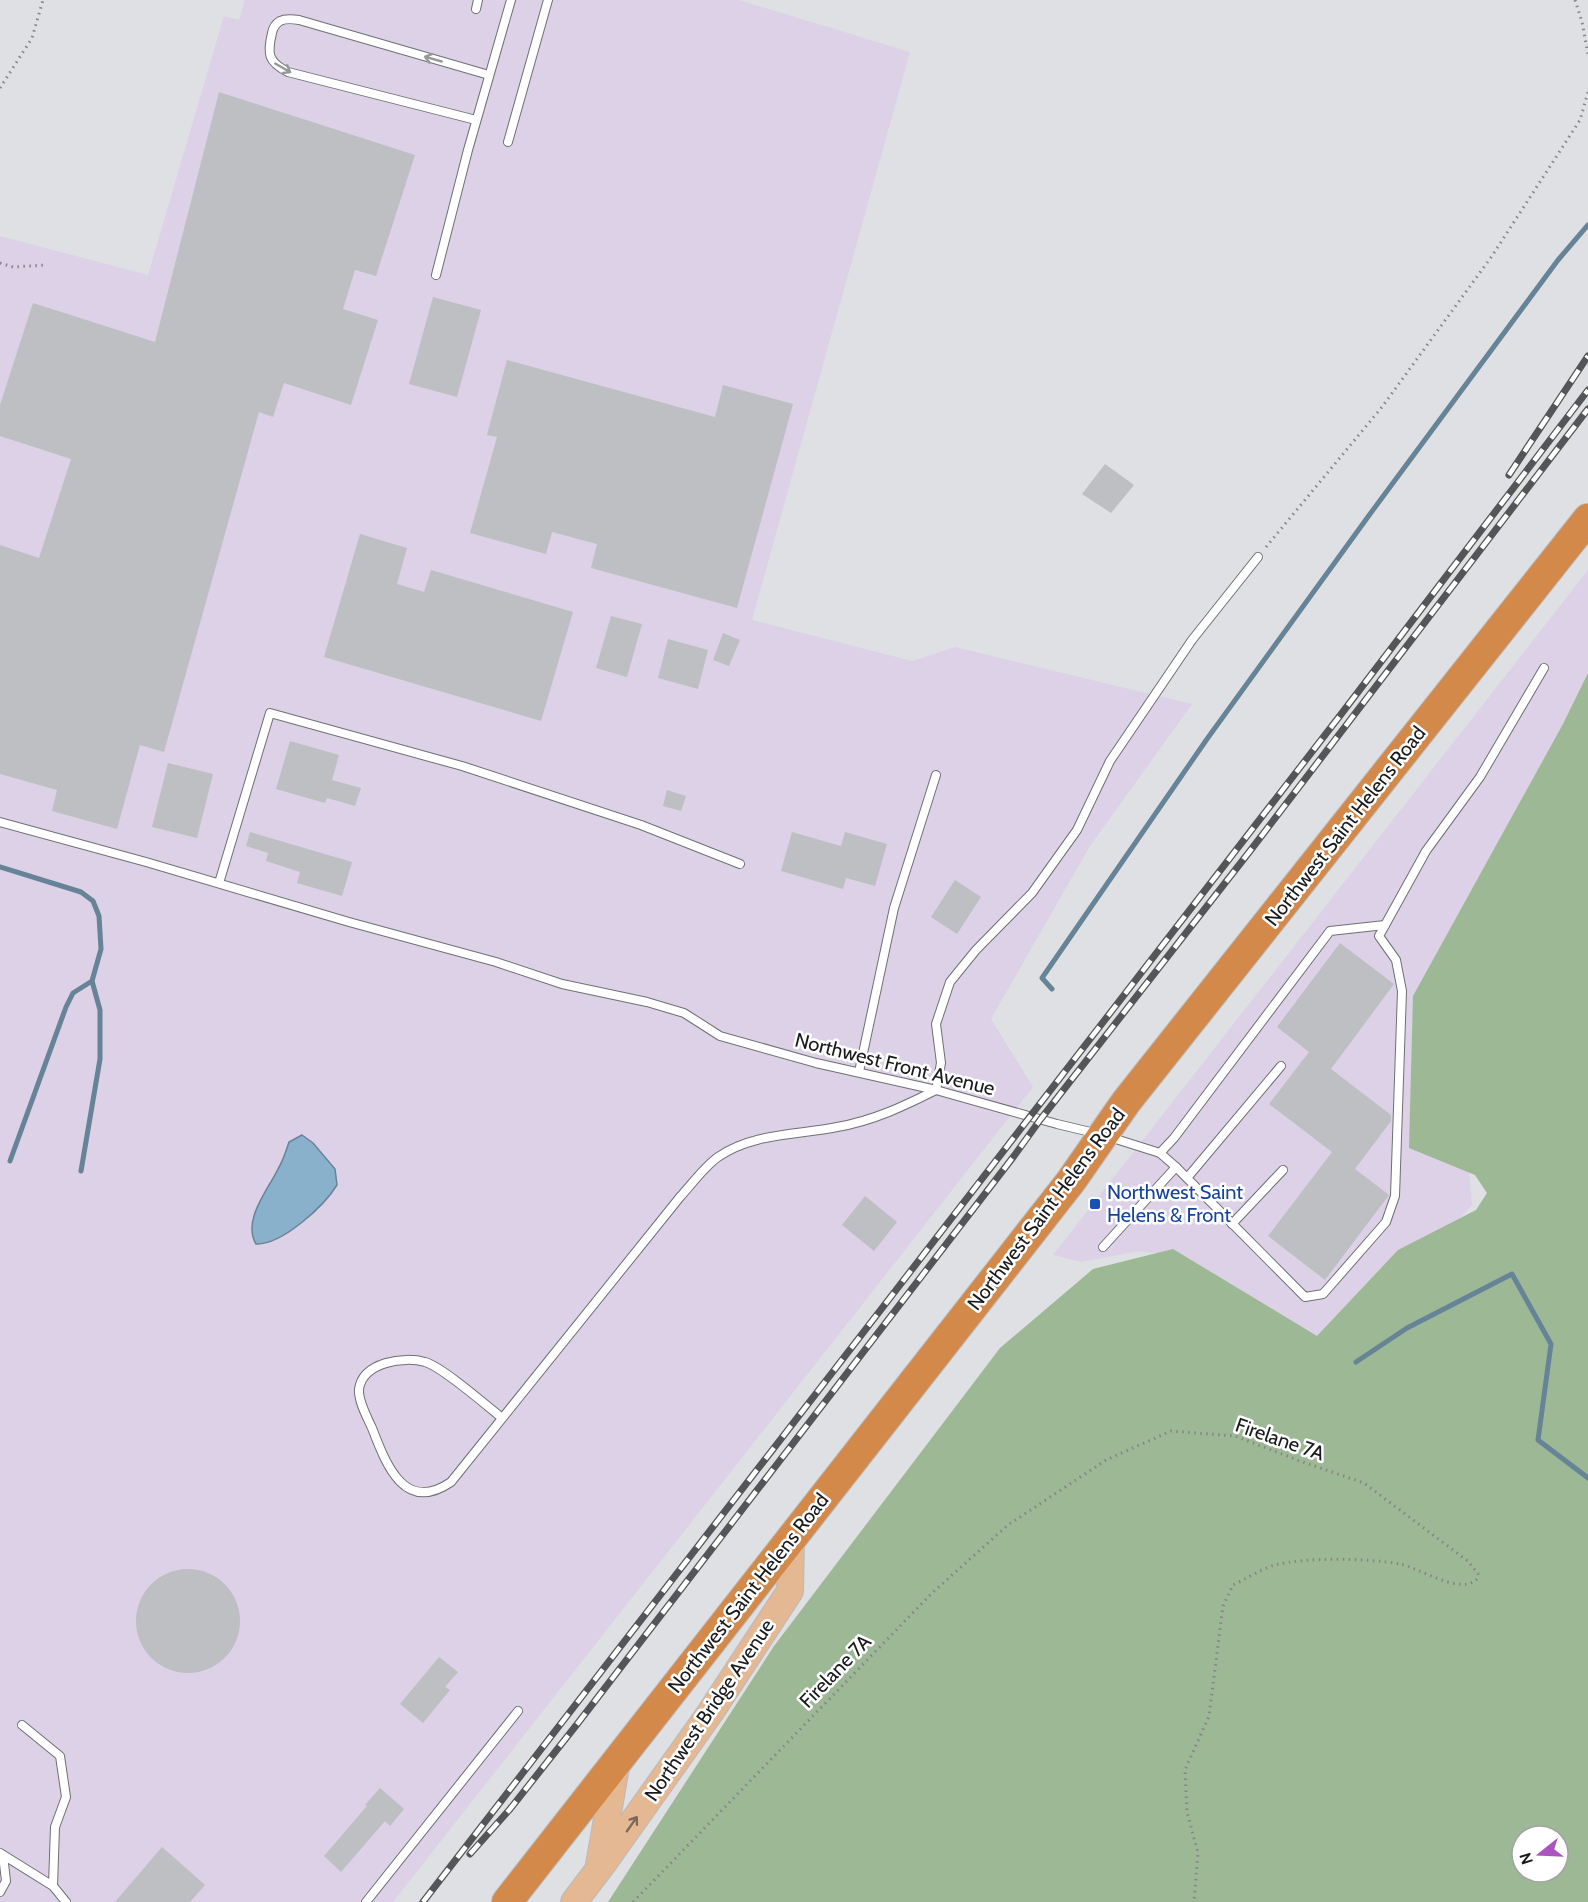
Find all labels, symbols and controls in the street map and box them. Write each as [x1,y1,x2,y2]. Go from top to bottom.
one-way arrow [424,53,443,64]
one-way arrow [274,62,291,74]
street label: Northwest Saint Helens Road [1260,721,1430,931]
street label: Northwest Front Avenue [793,1028,997,1100]
street label: Northwest Saint Helens Road [962,1103,1130,1315]
place label: Northwest Saint Helens & Front [1107,1180,1243,1227]
marker: Northwest Saint Helens & Front [1088,1197,1102,1211]
street label: Firelane 7A [1232,1413,1328,1466]
street label: Northwest Saint Helens Road [663,1488,833,1698]
street label: Northwest Bridge Avenue [639,1614,779,1806]
street label: Firelane 7A [794,1629,876,1713]
one-way arrow [626,1816,638,1832]
north arrow [1510,1824,1570,1884]
text: N [1515,1850,1537,1867]

